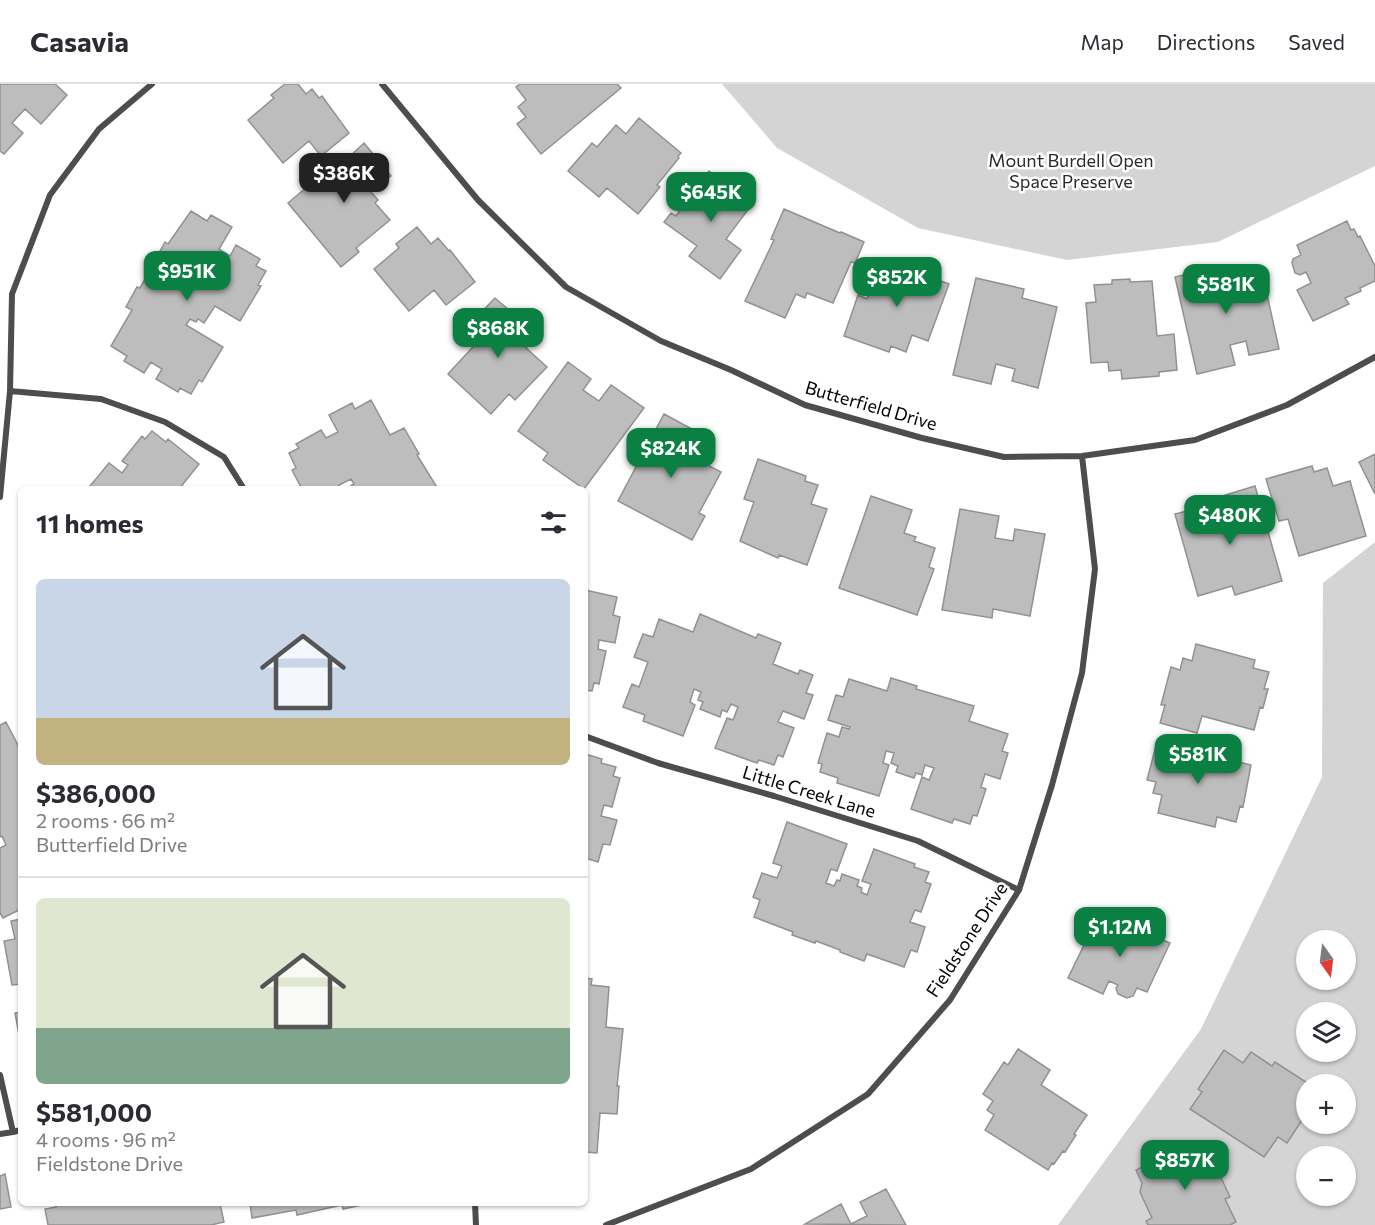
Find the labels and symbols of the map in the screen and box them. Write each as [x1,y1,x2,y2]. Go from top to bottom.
park label: Mount Burdell Open Space Preserve [988,149,1154,192]
pin: $386K [302,153,386,204]
pin: $645K [669,172,753,223]
pin: $951K [145,251,229,302]
pin: $852K [855,257,939,308]
pin: $581K [1184,264,1268,315]
pin: $868K [456,308,540,359]
street label: Butterfield Drive [803,376,940,434]
pin: $824K [629,428,713,479]
pin: $480K [1188,495,1272,546]
pin: $581K [1156,734,1240,785]
street label: Little Creek Lane [740,760,879,822]
street label: Fieldstone Drive [921,878,1011,1001]
pin: $1.12M [1071,907,1169,958]
north arrow [1296,930,1356,990]
pin: $857K [1143,1140,1227,1191]

